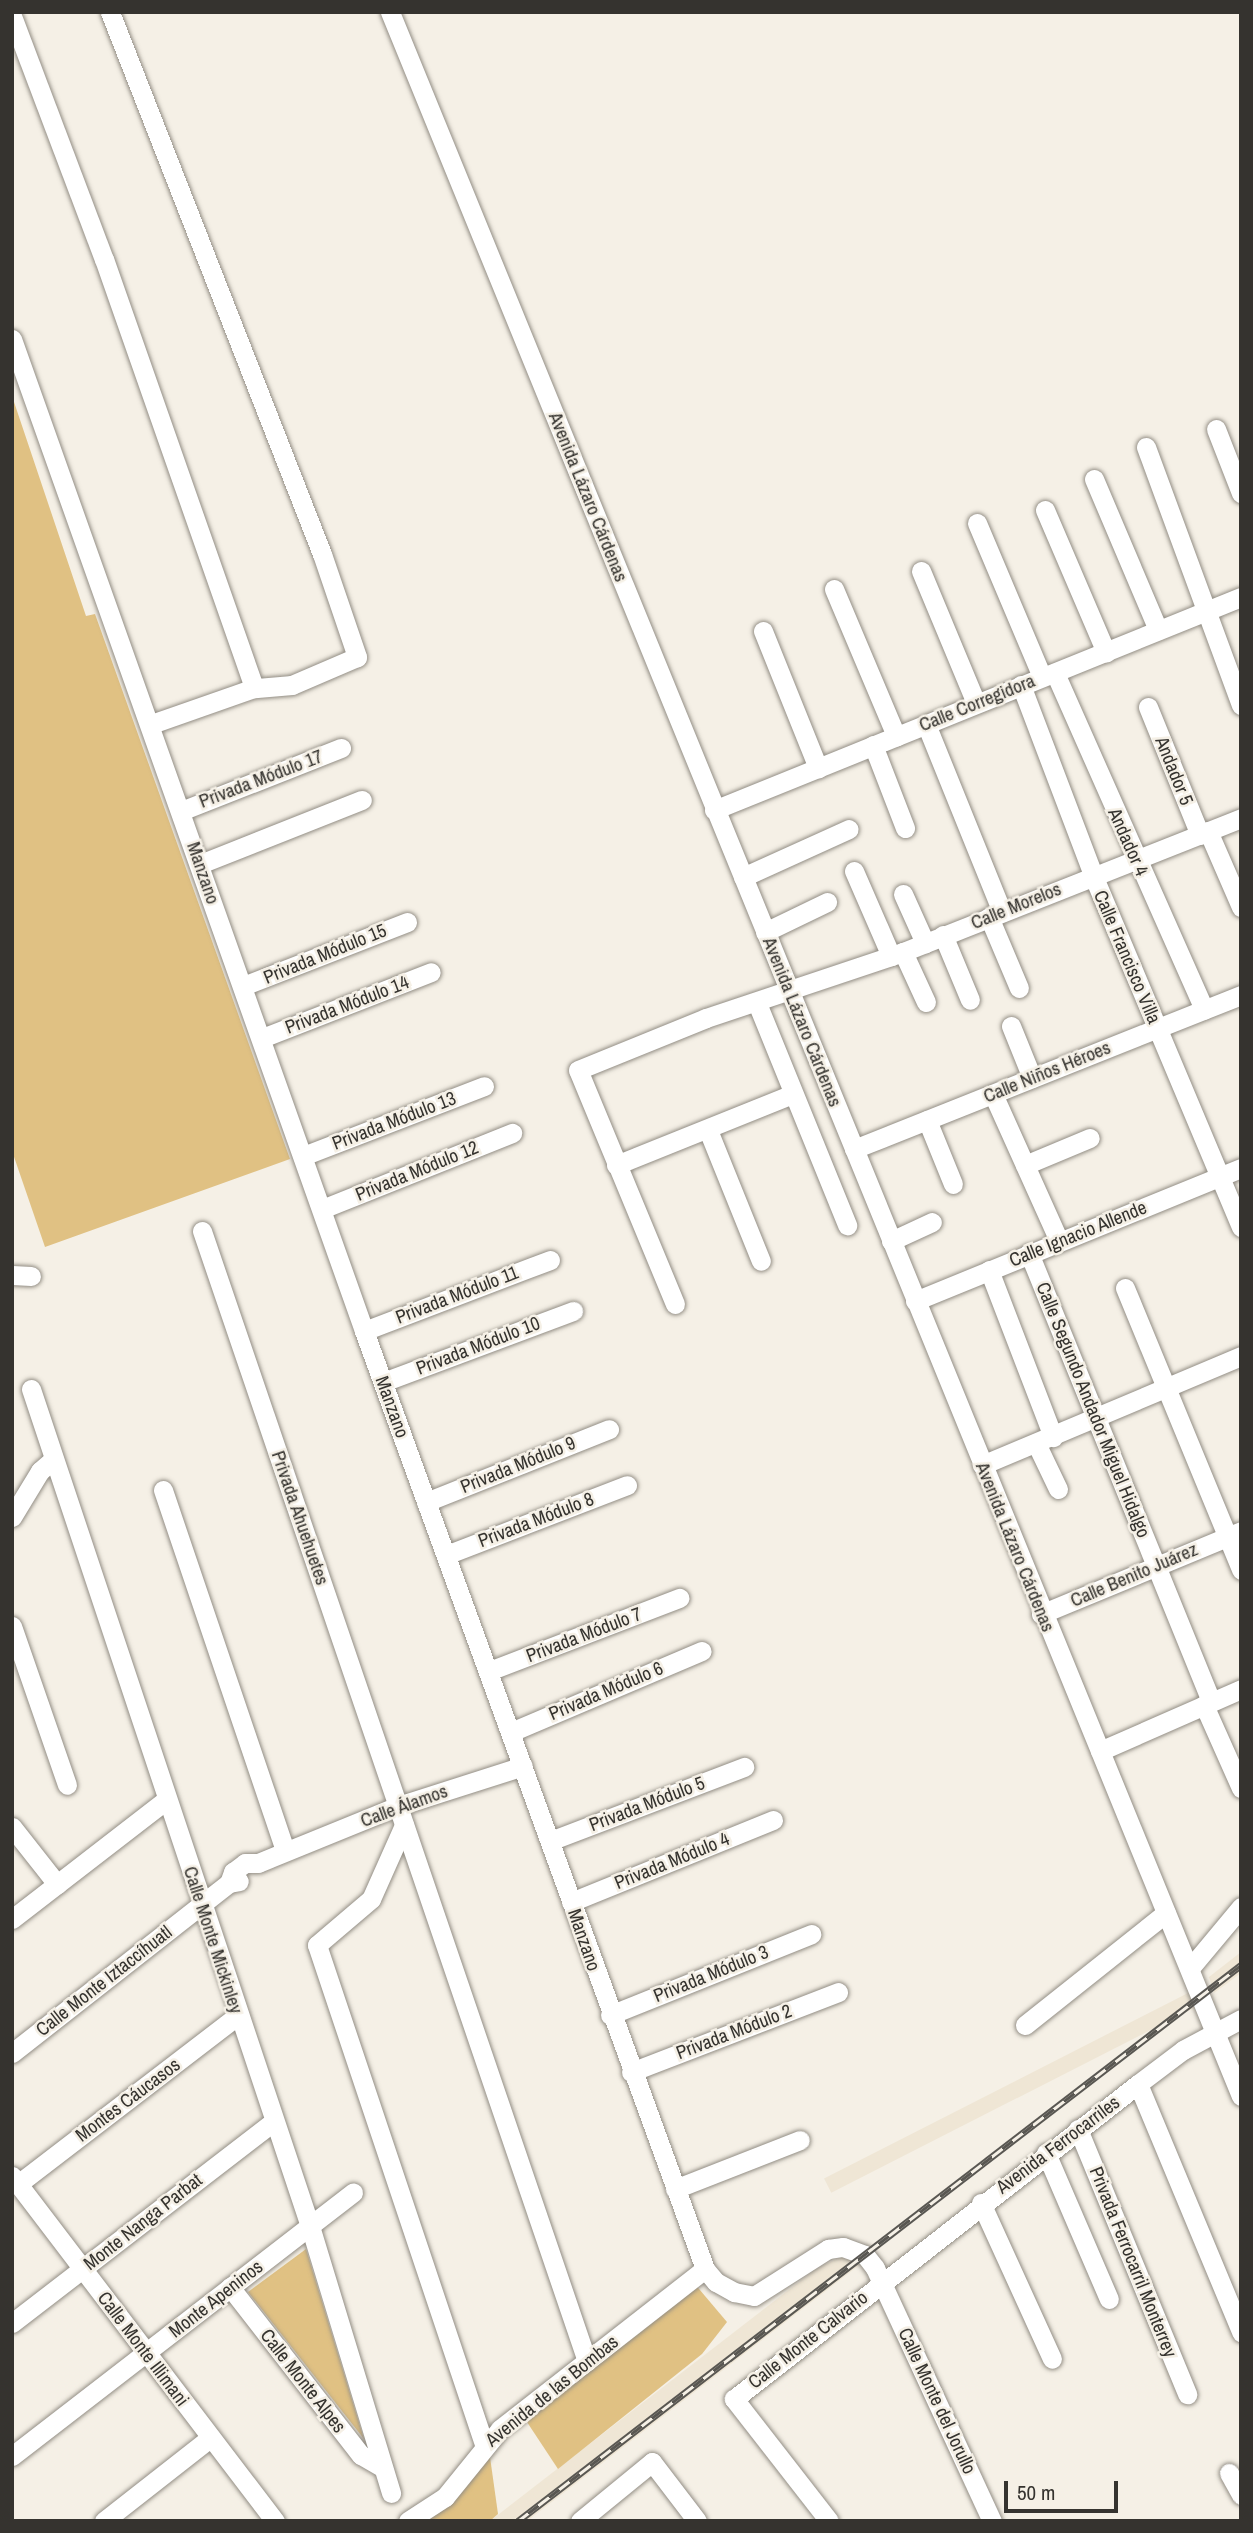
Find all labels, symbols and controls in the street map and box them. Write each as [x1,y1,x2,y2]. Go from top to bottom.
street label: Avenida Lázaro Cárdenas [544,409,632,585]
street label: Calle Corregidora [916,669,1038,737]
street label: Andador 5 [1150,733,1198,809]
street label: Privada Módulo 17 [196,745,326,813]
street label: Andador 4 [1103,805,1153,879]
street label: Manzano [182,839,224,907]
street label: Calle Morelos [968,878,1064,934]
street label: Calle Francisco Villa [1089,887,1165,1027]
street label: Privada Módulo 15 [260,919,390,989]
street label: Avenida Lázaro Cárdenas [758,934,846,1110]
street label: Privada Módulo 14 [282,971,412,1039]
street label: Calle Niños Héroes [980,1036,1114,1108]
street label: Privada Módulo 13 [329,1087,459,1155]
street label: Privada Módulo 12 [352,1136,482,1206]
street label: Calle Ignacio Allende [1005,1196,1151,1272]
street label: Privada Módulo 11 [392,1261,522,1329]
street label: Calle Segundo Andador Miguel Hidalgo [1031,1278,1155,1542]
street label: Privada Módulo 10 [413,1312,543,1380]
street label: Manzano [370,1373,414,1441]
street label: Privada Módulo 9 [457,1432,579,1498]
street label: Privada Ahuehuetes [266,1448,334,1588]
street label: Avenida Lázaro Cárdenas [971,1459,1059,1635]
street label: Privada Módulo 8 [475,1487,597,1553]
street label: Calle Benito Juárez [1067,1538,1201,1612]
street label: Privada Módulo 7 [523,1602,645,1668]
street label: Privada Módulo 6 [545,1657,667,1725]
street label: Privada Módulo 5 [586,1771,708,1837]
street label: Calle Álamos [357,1780,451,1832]
street label: Privada Módulo 4 [611,1828,733,1894]
street label: Calle Monte Mickinley [178,1864,248,2016]
street label: Manzano [563,1906,605,1974]
street label: Calle Monte Iztaccíhuatl [31,1921,177,2041]
street label: Privada Módulo 3 [650,1941,772,2007]
street label: Privada Módulo 2 [673,1999,795,2065]
street label: Montes Cáucasos [71,2053,185,2147]
street label: Avenida Ferrocarriles [992,2091,1124,2199]
street label: Privada Ferrocarril Monterrey [1084,2163,1182,2361]
street label: Monte Nanga Parbat [79,2169,207,2275]
street label: Monte Apeninos [164,2255,268,2343]
street label: Calle Monte Calvario [744,2286,872,2394]
street label: Calle Monte Illimani [92,2287,194,2411]
street label: Calle Monte Alpes [255,2324,351,2438]
street label: Calle Monte del Jorullo [893,2324,981,2478]
street label: Avenida de las Bombas [481,2330,623,2452]
scale bar [1008,2466,1122,2510]
text: 50 m [1017,2478,1055,2507]

